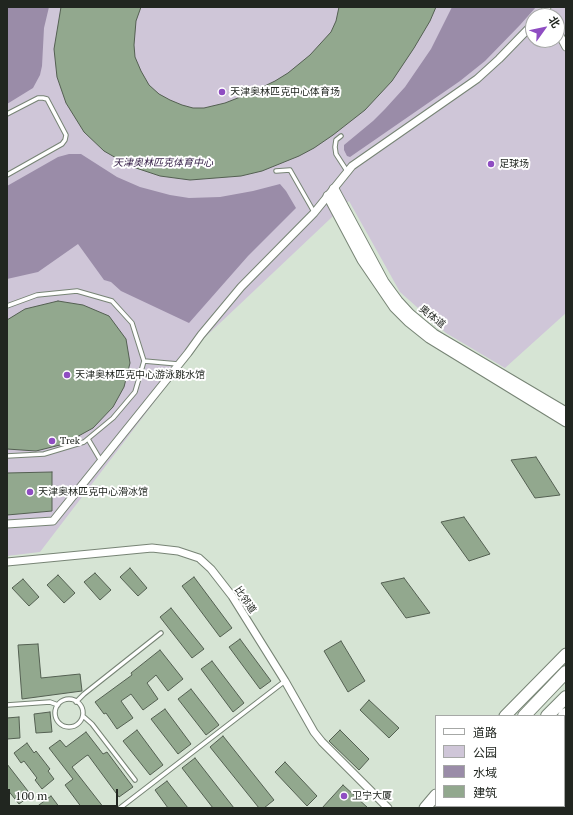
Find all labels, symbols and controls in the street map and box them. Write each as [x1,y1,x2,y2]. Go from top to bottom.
north arrow [525,8,565,48]
text: 北 [545,14,563,30]
place label: 天津奥林匹克中心体育场 [230,86,340,98]
marker: 天津奥林匹克中心体育场 [217,87,227,97]
park label: 天津奥林匹克体育中心 [113,157,213,169]
place label: 足球场 [499,158,529,170]
marker: 足球场 [486,159,496,169]
street label: 奥体道 [416,303,448,331]
place label: 天津奥林匹克中心游泳跳水馆 [75,369,205,381]
marker: 天津奥林匹克中心游泳跳水馆 [62,370,72,380]
place label: Trek [60,435,80,447]
marker: Trek [47,436,57,446]
place label: 天津奥林匹克中心滑冰馆 [38,486,148,498]
marker: 天津奥林匹克中心滑冰馆 [25,487,35,497]
street label: 比邻道 [232,584,258,616]
legend [435,715,565,807]
text: 道路 [473,725,497,740]
text: 公园 [473,745,497,760]
text: 水域 [473,765,497,780]
scale bar [10,781,120,807]
text: 建筑 [473,785,497,800]
text: 100 m [15,788,47,803]
place label: 卫宁大厦 [352,790,392,802]
marker: 卫宁大厦 [339,791,349,801]

